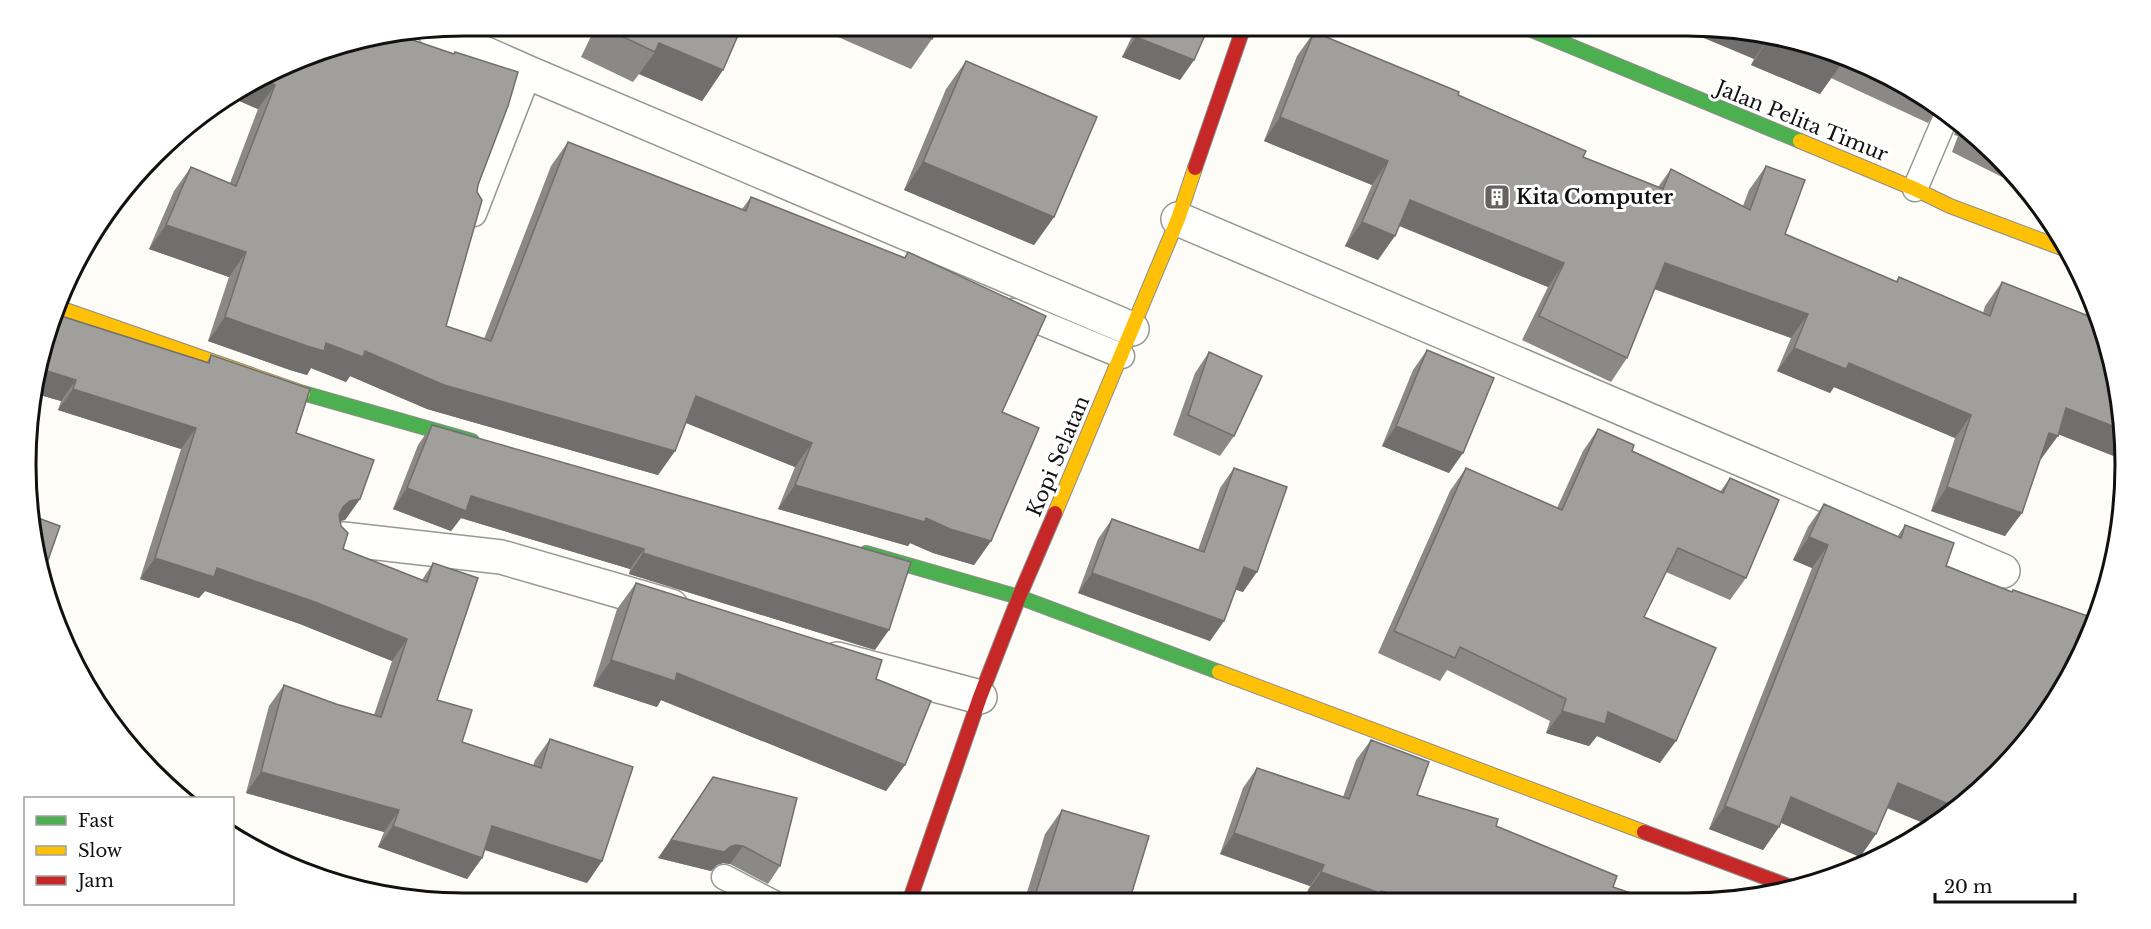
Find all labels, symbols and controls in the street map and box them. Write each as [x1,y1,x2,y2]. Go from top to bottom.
street label: Jalan Pelita Timur [1710,74,1892,167]
building icon: Kita Computer [1482,182,1512,212]
place label: Kita Computer [1516,185,1673,209]
street label: Kopi Selatan [1022,392,1094,520]
legend [24,797,234,905]
text: Fast [78,810,115,832]
text: Slow [78,840,123,862]
scale bar [1935,866,2074,904]
text: Jam [76,870,114,892]
text: 20 m [1944,876,1992,898]

